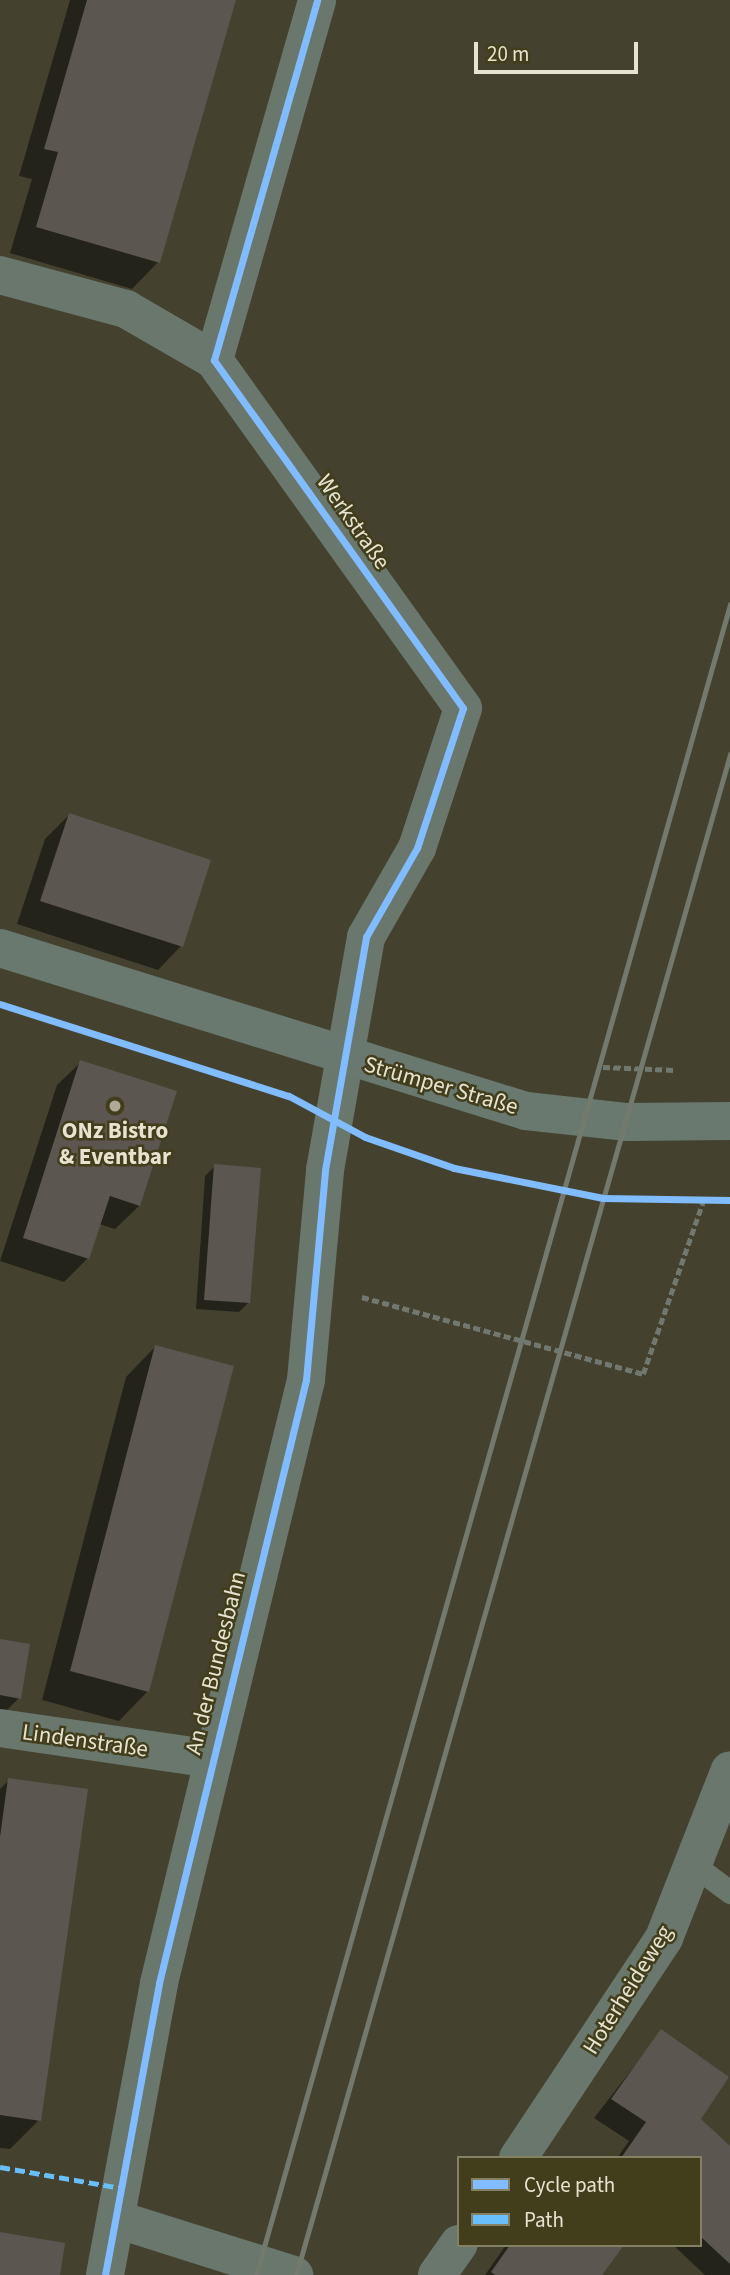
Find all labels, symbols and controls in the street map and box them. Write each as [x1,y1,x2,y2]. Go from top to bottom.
scale bar [478,28,642,72]
text: 20 m [487,39,529,69]
street label: Werkstraße [310,469,396,575]
street label: Strümper Straße [361,1051,521,1121]
marker: ONz Bistro & Eventbar [107,1098,123,1114]
place label: ONz Bistro & Eventbar [59,1117,171,1171]
street label: An der Bundesbahn [180,1568,252,1758]
street label: Lindenstraße [20,1719,150,1763]
street label: Hoterheideweg [577,1920,679,2060]
legend [457,2156,702,2247]
text: Cycle path [524,2170,615,2200]
text: Path [524,2205,564,2235]

